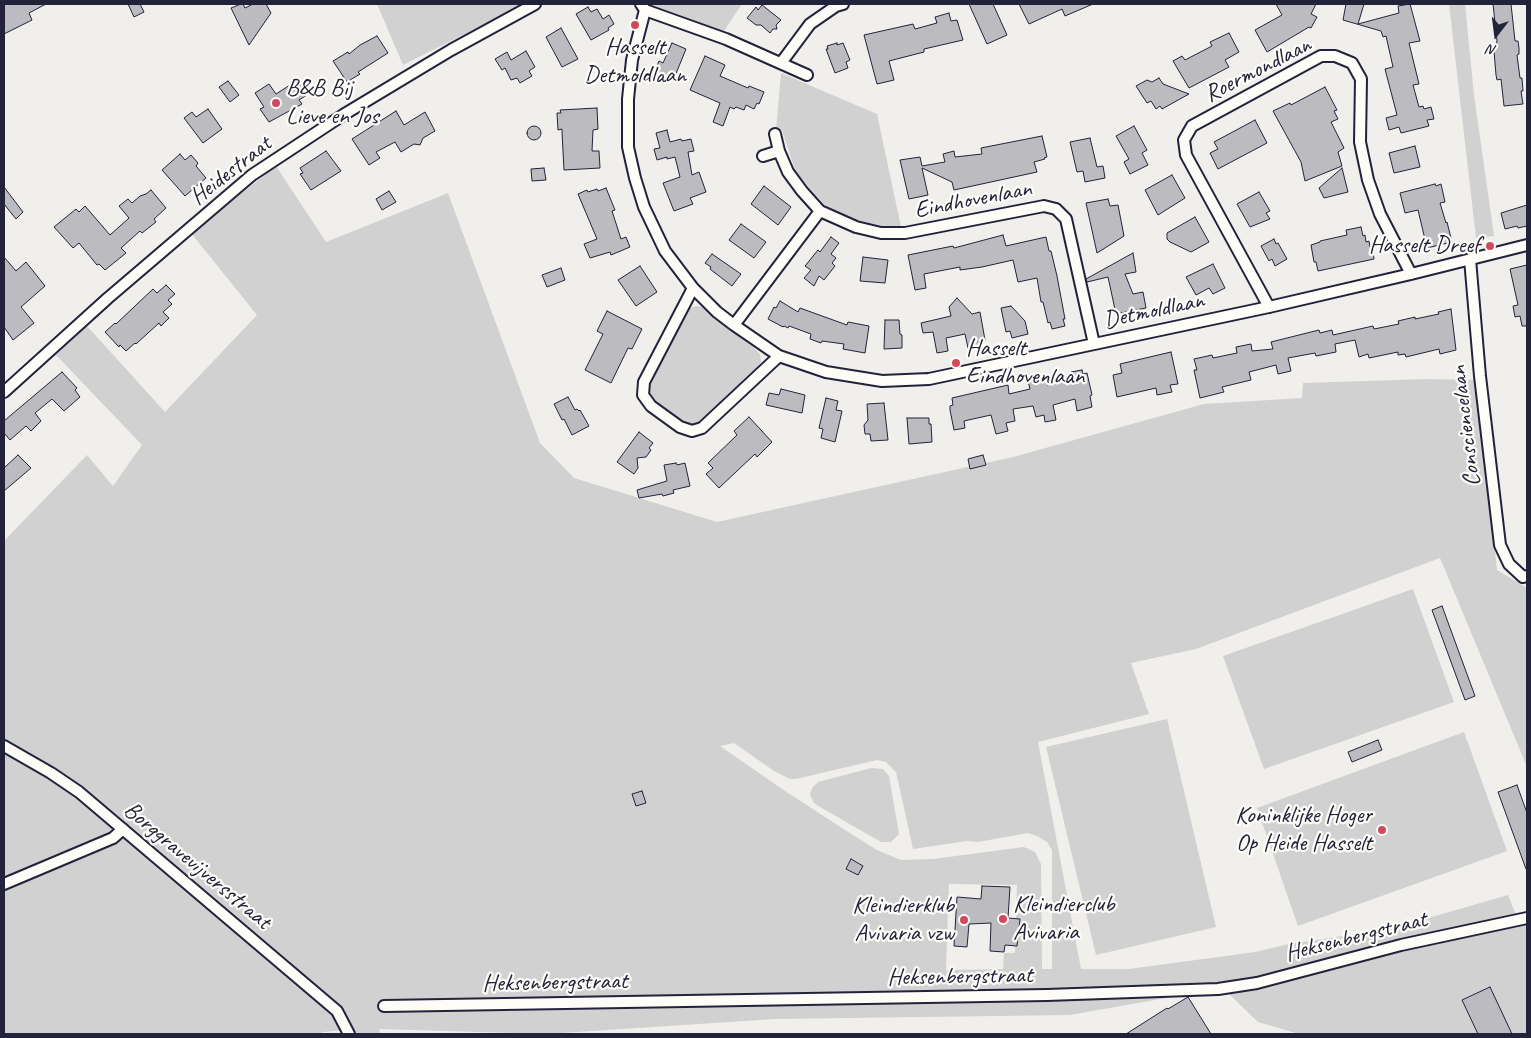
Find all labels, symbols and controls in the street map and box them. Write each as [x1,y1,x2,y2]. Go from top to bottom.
north arrow [1471,10,1521,60]
marker: Hasselt Detmoldlaan [629,19,641,31]
street label: Roermondlaan [1200,31,1316,109]
place label: Hasselt Detmoldlaan [584,34,686,90]
text: N [1486,41,1498,59]
place label: B&B Bij Lieve en Jos [286,75,378,131]
marker: B&B Bij Lieve en Jos [270,97,282,109]
street label: Heidestraat [184,130,278,212]
street label: Eindhovenlaan [912,175,1034,225]
place label: Hasselt Dreef [1369,232,1480,260]
marker: Hasselt Dreef [1484,240,1496,252]
street label: Detmoldlaan [1101,286,1207,336]
place label: Hasselt Eindhovenlaan [966,335,1084,391]
marker: Hasselt Eindhovenlaan [950,357,962,369]
street label: Consciencelaan [1444,364,1488,488]
street label: Borggravevijversstraat [117,796,277,936]
place label: Koninklijke Hoger Op Heide Hasselt [1235,802,1372,858]
marker: Koninklijke Hoger Op Heide Hasselt [1376,824,1388,836]
place label: Kleindierclub Avivaria [1013,891,1114,947]
place label: Kleindierklub Avivaria vzw [852,892,954,948]
street label: Heksenbergstraat [1282,905,1430,969]
marker: Kleindierclub Avivaria [997,913,1009,925]
marker: Kleindierklub Avivaria vzw [958,914,970,926]
street label: Heksenbergstraat [887,961,1033,993]
street label: Heksenbergstraat [482,967,628,999]

